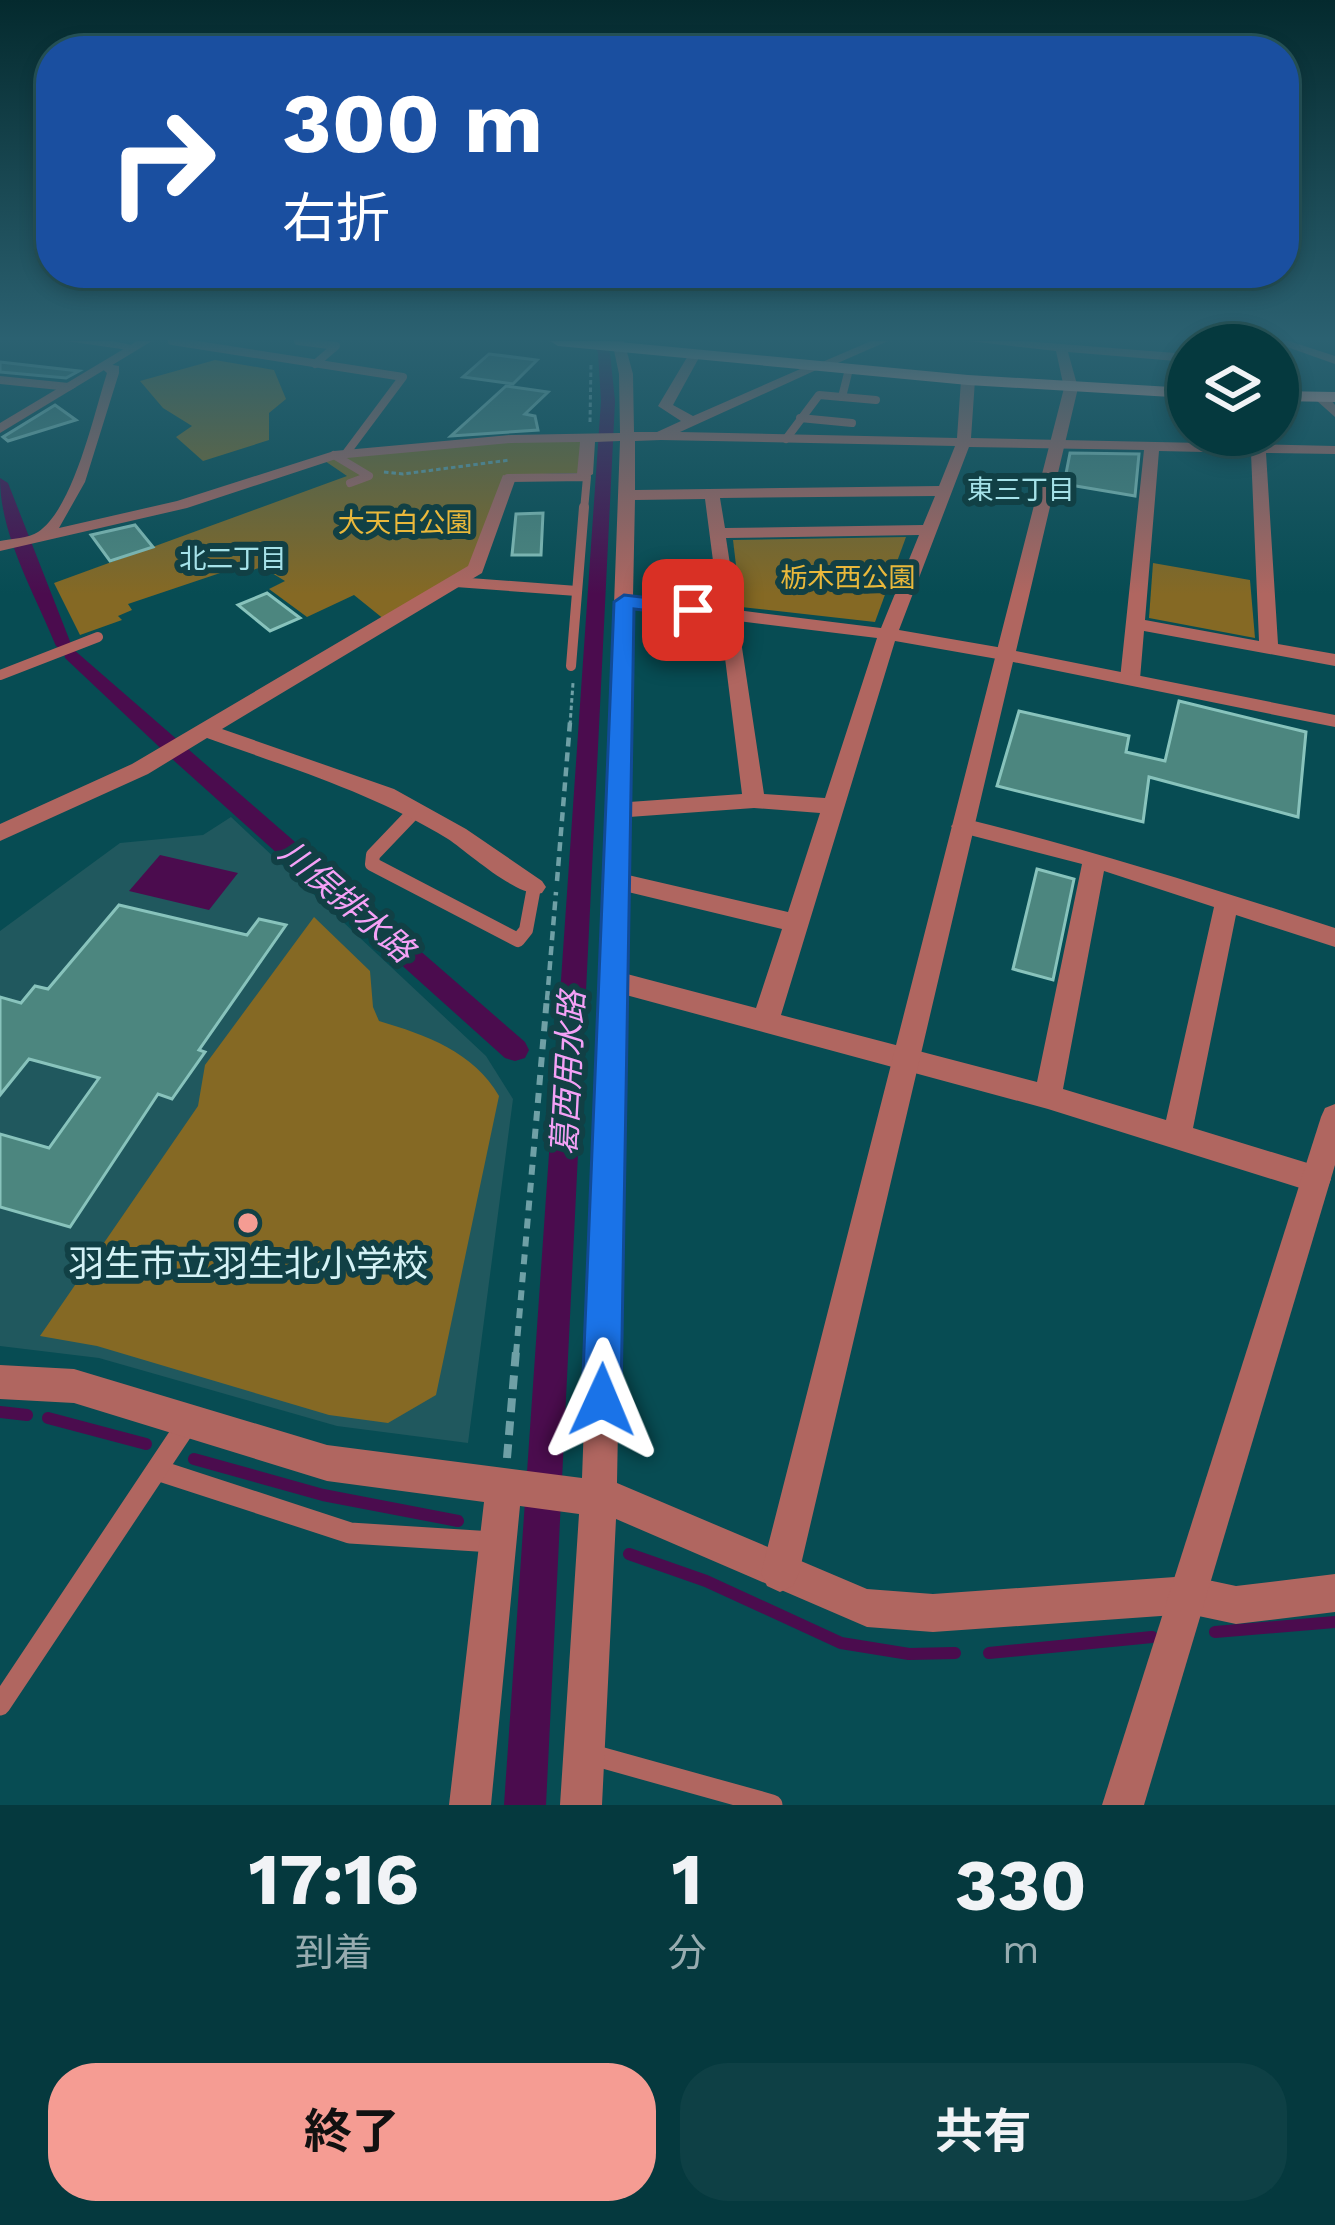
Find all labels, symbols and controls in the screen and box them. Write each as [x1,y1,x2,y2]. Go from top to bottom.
text: 300 m [282,74,543,172]
icon: right [84,84,240,240]
text: 右折 [282,187,390,250]
map controls [1167,324,1299,456]
button: layers [1167,324,1299,456]
district label: 東三丁目 [967,474,1075,506]
park label: 大天白公園 [338,507,473,539]
district label: 北二丁目 [179,543,287,575]
pin [642,559,744,661]
park label: 栃木西公園 [781,562,916,594]
icon: arrive [660,577,726,643]
water label: 川俣排水路 [272,832,424,972]
water label: 葛西用水路 [544,987,592,1156]
marker: 羽生市立羽生北小学校 [235,1210,261,1236]
place label: 羽生市立羽生北小学校 [68,1243,428,1285]
position arrow [539,1337,665,1463]
text: 17:16 [248,1837,419,1921]
text: 1 [671,1837,702,1921]
text: 330 [955,1843,1087,1927]
text: m [1002,1927,1039,1972]
text: 到着 [295,1930,373,1975]
text: 分 [667,1930,706,1975]
button: 終了 [48,2063,656,2201]
button: 共有 [680,2063,1287,2201]

